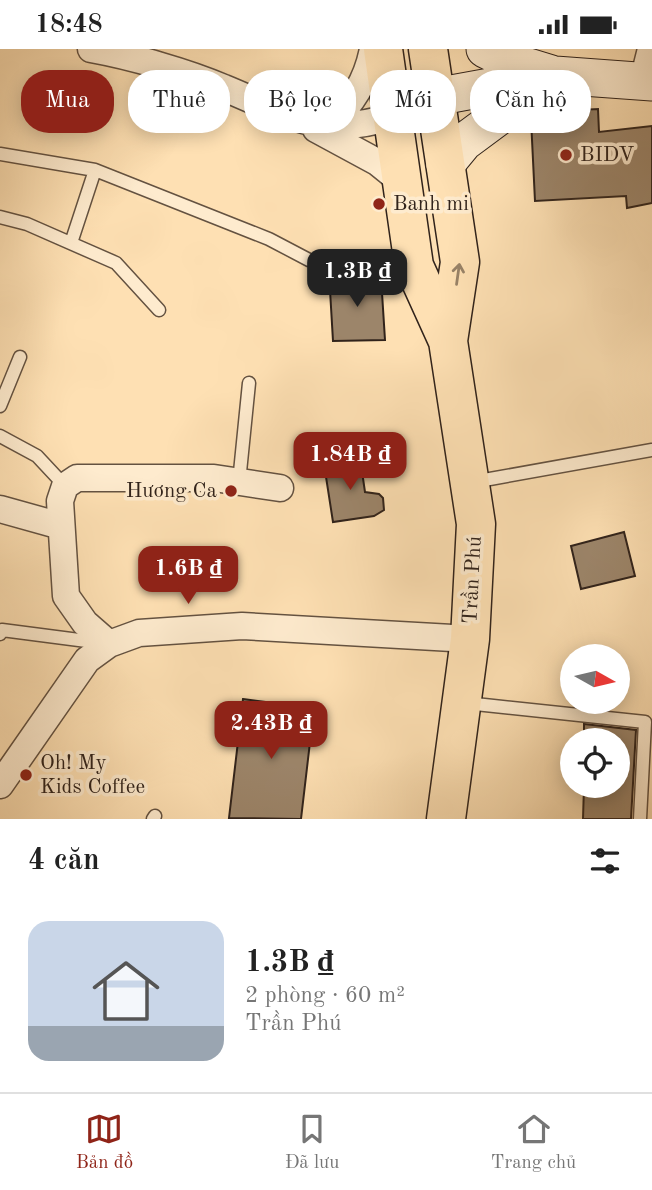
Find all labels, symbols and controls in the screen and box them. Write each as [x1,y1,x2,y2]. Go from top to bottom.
text: 18:48 [35,12,103,38]
chip: Mua [21,70,114,133]
chip: Thuê [128,70,230,133]
chip: Bộ lọc [244,70,356,133]
chip: Mới [370,70,456,133]
chip: Căn hộ [470,70,591,133]
place label: BIDV [580,145,634,166]
marker: BIDV [558,147,574,163]
place label: Banh mi [393,194,469,215]
marker: Banh mi [371,196,387,212]
pin: 1.3B ₫ [300,250,414,309]
text: 1.3B ₫ [323,260,391,283]
one-way arrow [452,263,465,286]
pin: 1.84B ₫ [285,433,415,492]
text: 1.84B ₫ [309,443,391,466]
place label: Hương Ca [126,481,217,502]
marker: Hương Ca [223,483,239,499]
street label: Trần Phú [458,535,486,625]
pin: 1.6B ₫ [131,547,245,606]
text: 1.6B ₫ [154,557,222,580]
north arrow [560,644,630,714]
map controls [560,644,630,798]
pin: 2.43B ₫ [206,701,336,761]
text: 2.43B ₫ [230,712,312,735]
button: locate [560,728,630,798]
place label: Oh! My Kids Coffee [40,753,145,798]
marker: Oh! My Kids Coffee [18,767,34,783]
icon: filters [586,842,624,880]
text: 4 căn [28,846,100,876]
text: 1.3B ₫ [245,948,333,978]
icon: home [84,949,168,1033]
text: 2 phòng · 60 m² [245,984,405,1007]
text: Trần Phú [245,1012,342,1035]
tab: Bản đồ [76,1110,133,1175]
tab: Đã lưu [285,1110,339,1175]
tab: Trang chủ [491,1110,576,1175]

